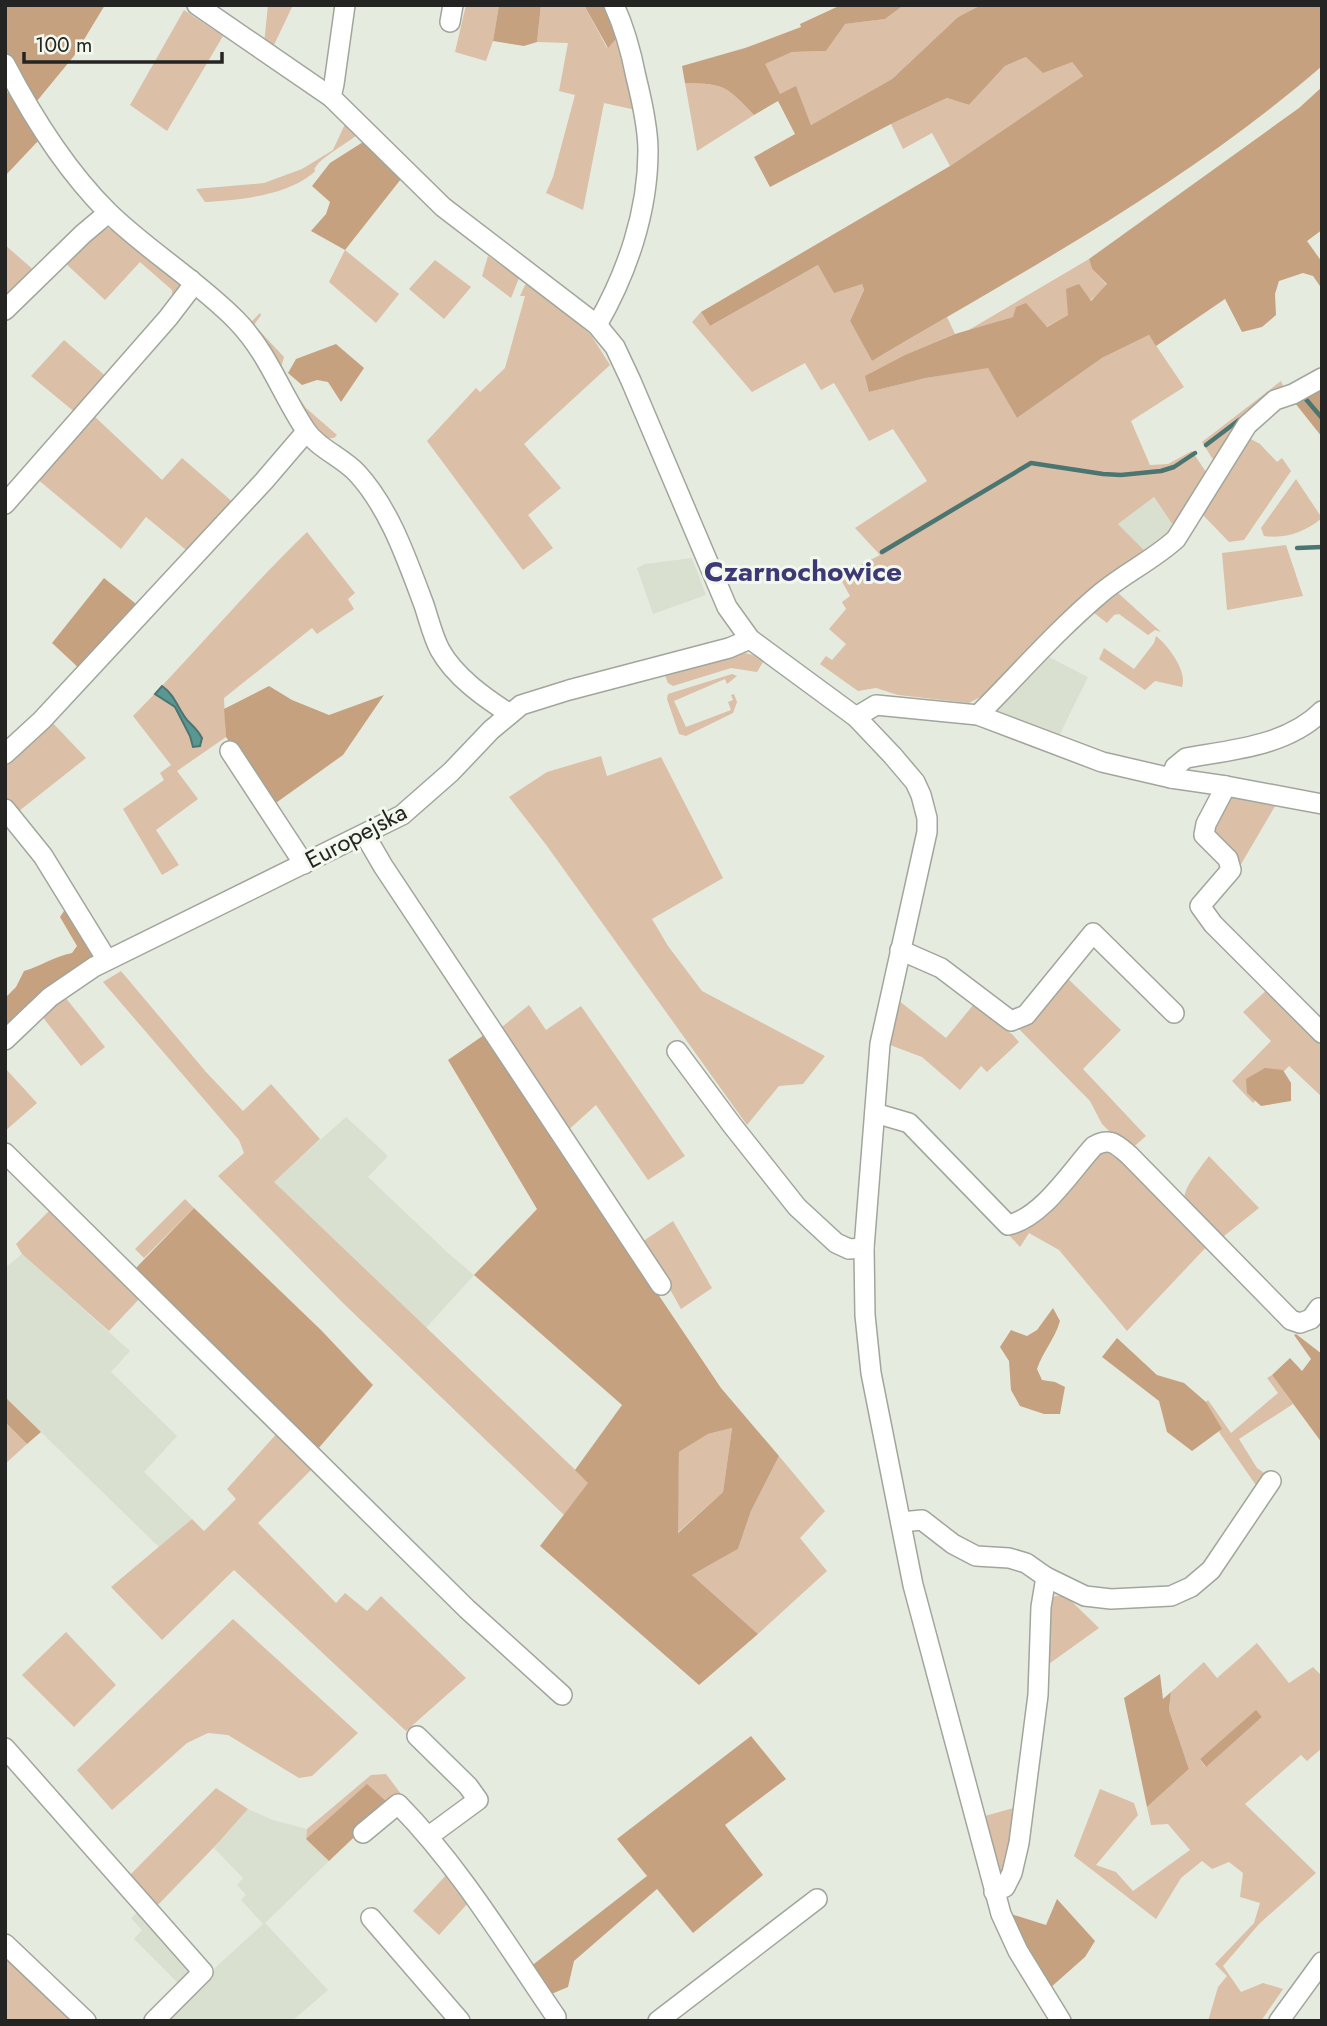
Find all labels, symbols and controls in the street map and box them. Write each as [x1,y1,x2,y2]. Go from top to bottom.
scale bar [24,21,222,65]
text: 100 m [35,30,92,60]
district label: Czarnochowice [704,551,902,592]
street label: Europejska [299,794,413,877]

